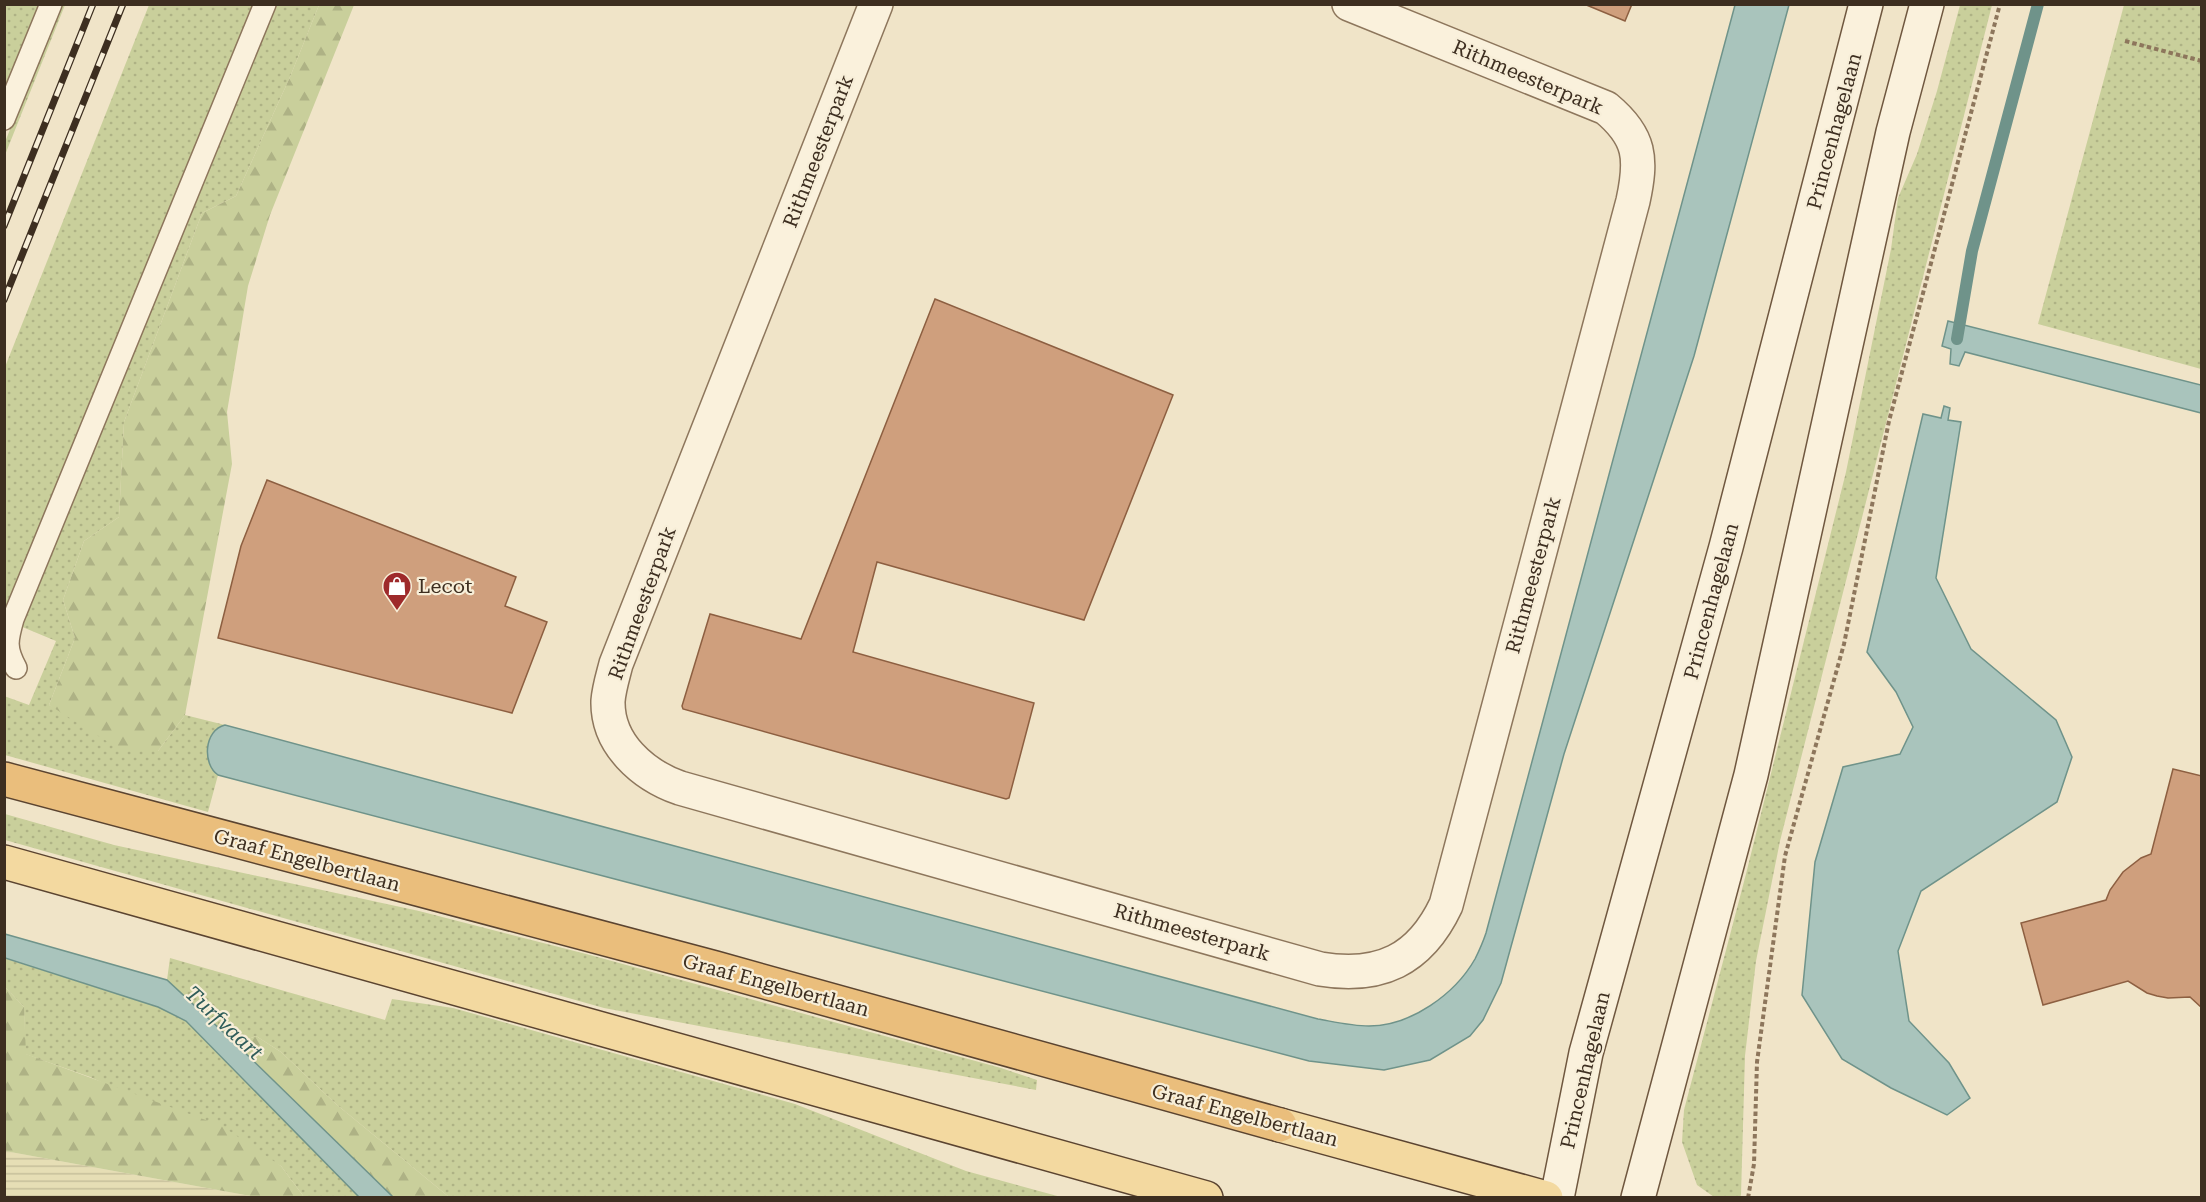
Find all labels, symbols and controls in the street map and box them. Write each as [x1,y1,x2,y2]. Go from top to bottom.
street label: Rithmeesterpark [1449,34,1607,120]
street label: Princenhagelaan [1802,50,1866,212]
street label: Rithmeesterpark [778,71,858,231]
street label: Rithmeesterpark [1501,494,1566,656]
street label: Princenhagelaan [1679,520,1743,682]
street label: Rithmeesterpark [603,523,681,683]
shop icon: Lecot [381,570,413,612]
place label: Lecot [418,574,473,598]
street label: Graaf Engelbertlaan [211,824,403,896]
street label: Rithmeesterpark [1111,898,1273,966]
street label: Graaf Engelbertlaan [680,949,872,1021]
water label: Turfvaart [180,981,268,1065]
street label: Princenhagelaan [1555,989,1615,1151]
street label: Graaf Engelbertlaan [1149,1079,1341,1151]

